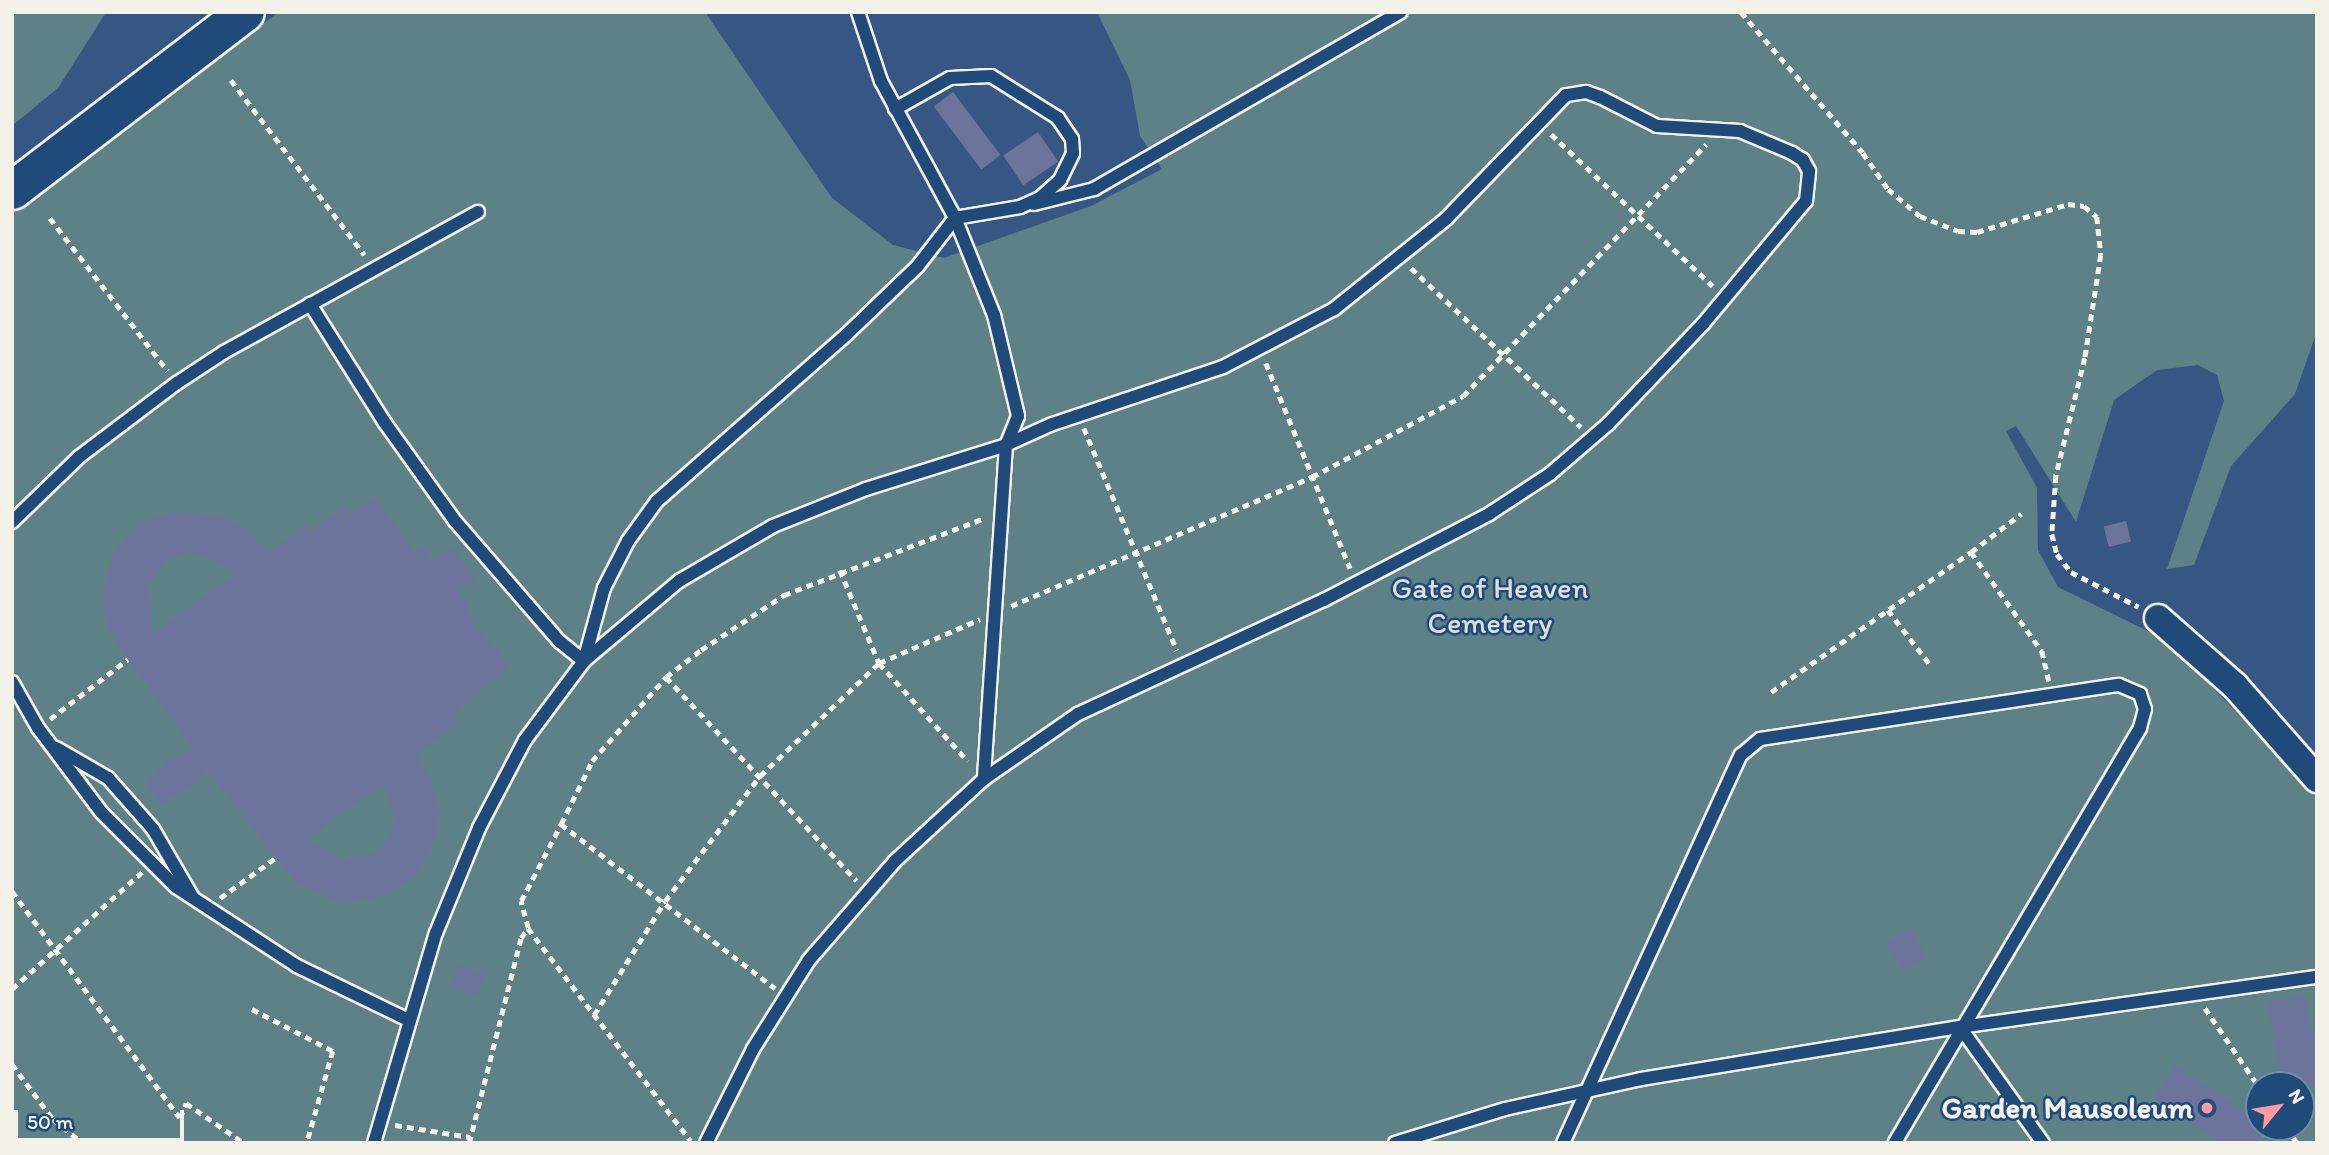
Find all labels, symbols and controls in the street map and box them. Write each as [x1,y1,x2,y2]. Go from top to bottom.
park label: Gate of Heaven Cemetery [1392,570,1588,640]
north arrow [2245,1071,2315,1141]
text: N [2284,1085,2310,1108]
place label: Garden Mausoleum [1942,1090,2193,1126]
scale bar [18,1096,187,1140]
marker: Garden Mausoleum [2199,1100,2215,1116]
text: 50 m [27,1109,73,1134]

